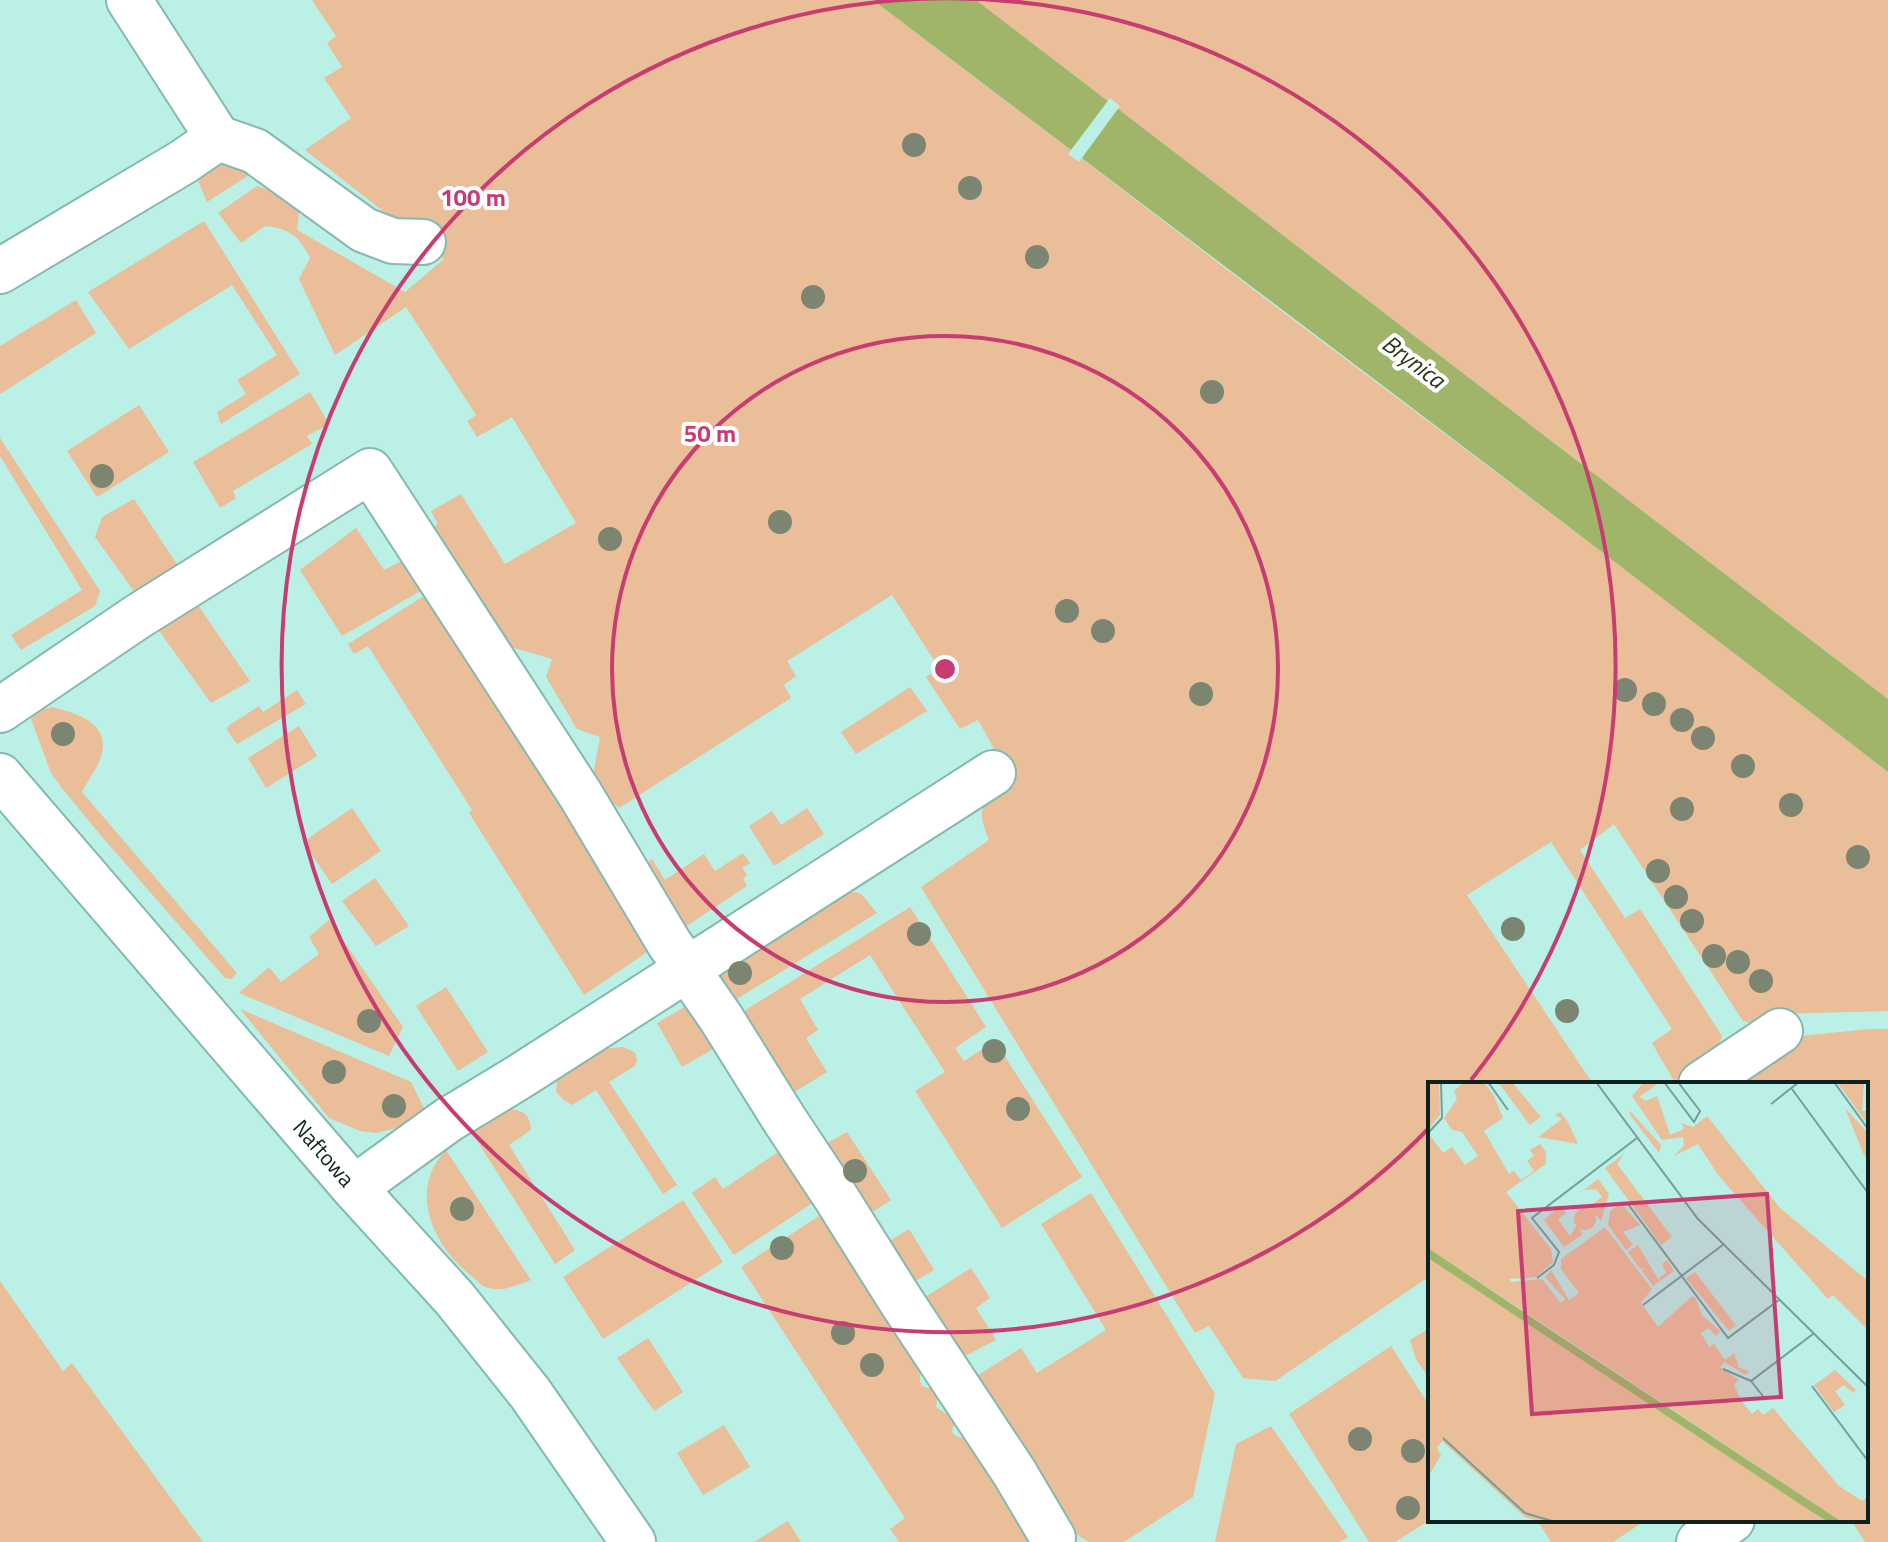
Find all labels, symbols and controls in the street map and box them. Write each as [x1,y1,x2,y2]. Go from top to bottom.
text: 100 m [440,179,506,215]
water label: Brynica [1375,325,1455,398]
text: 50 m [684,415,736,451]
centre of rings [931,655,959,683]
inset map [1428,1082,1868,1522]
street label: Naftowa [285,1112,363,1194]

